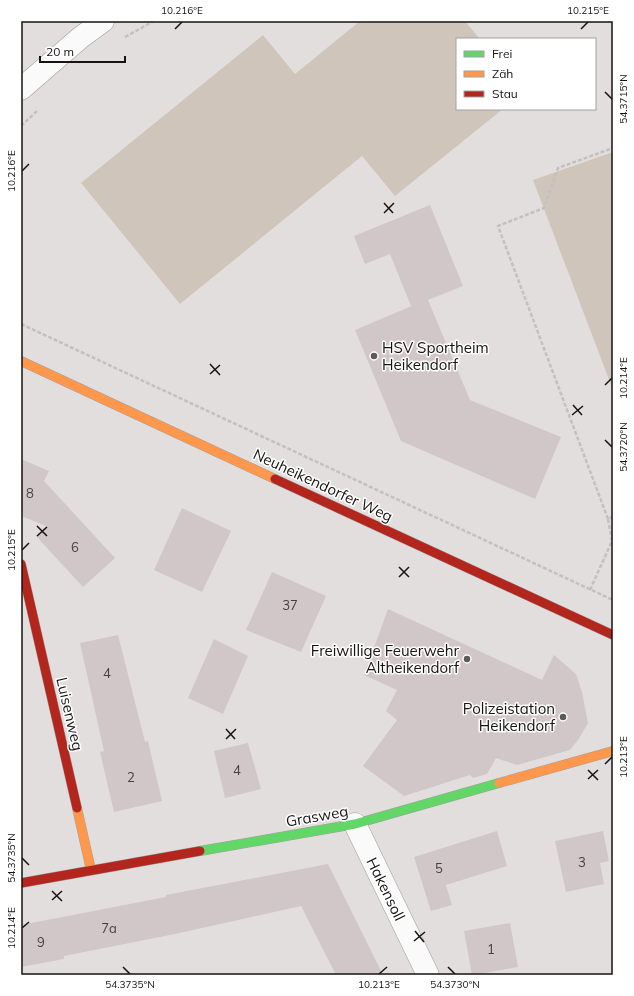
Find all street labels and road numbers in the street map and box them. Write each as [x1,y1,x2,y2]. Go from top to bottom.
street label: Neuheikendorfer Weg [250,444,396,526]
street label: Luisenweg [52,675,88,753]
street label: Grasweg [284,801,350,831]
street label: Hakensoll [363,854,409,924]

